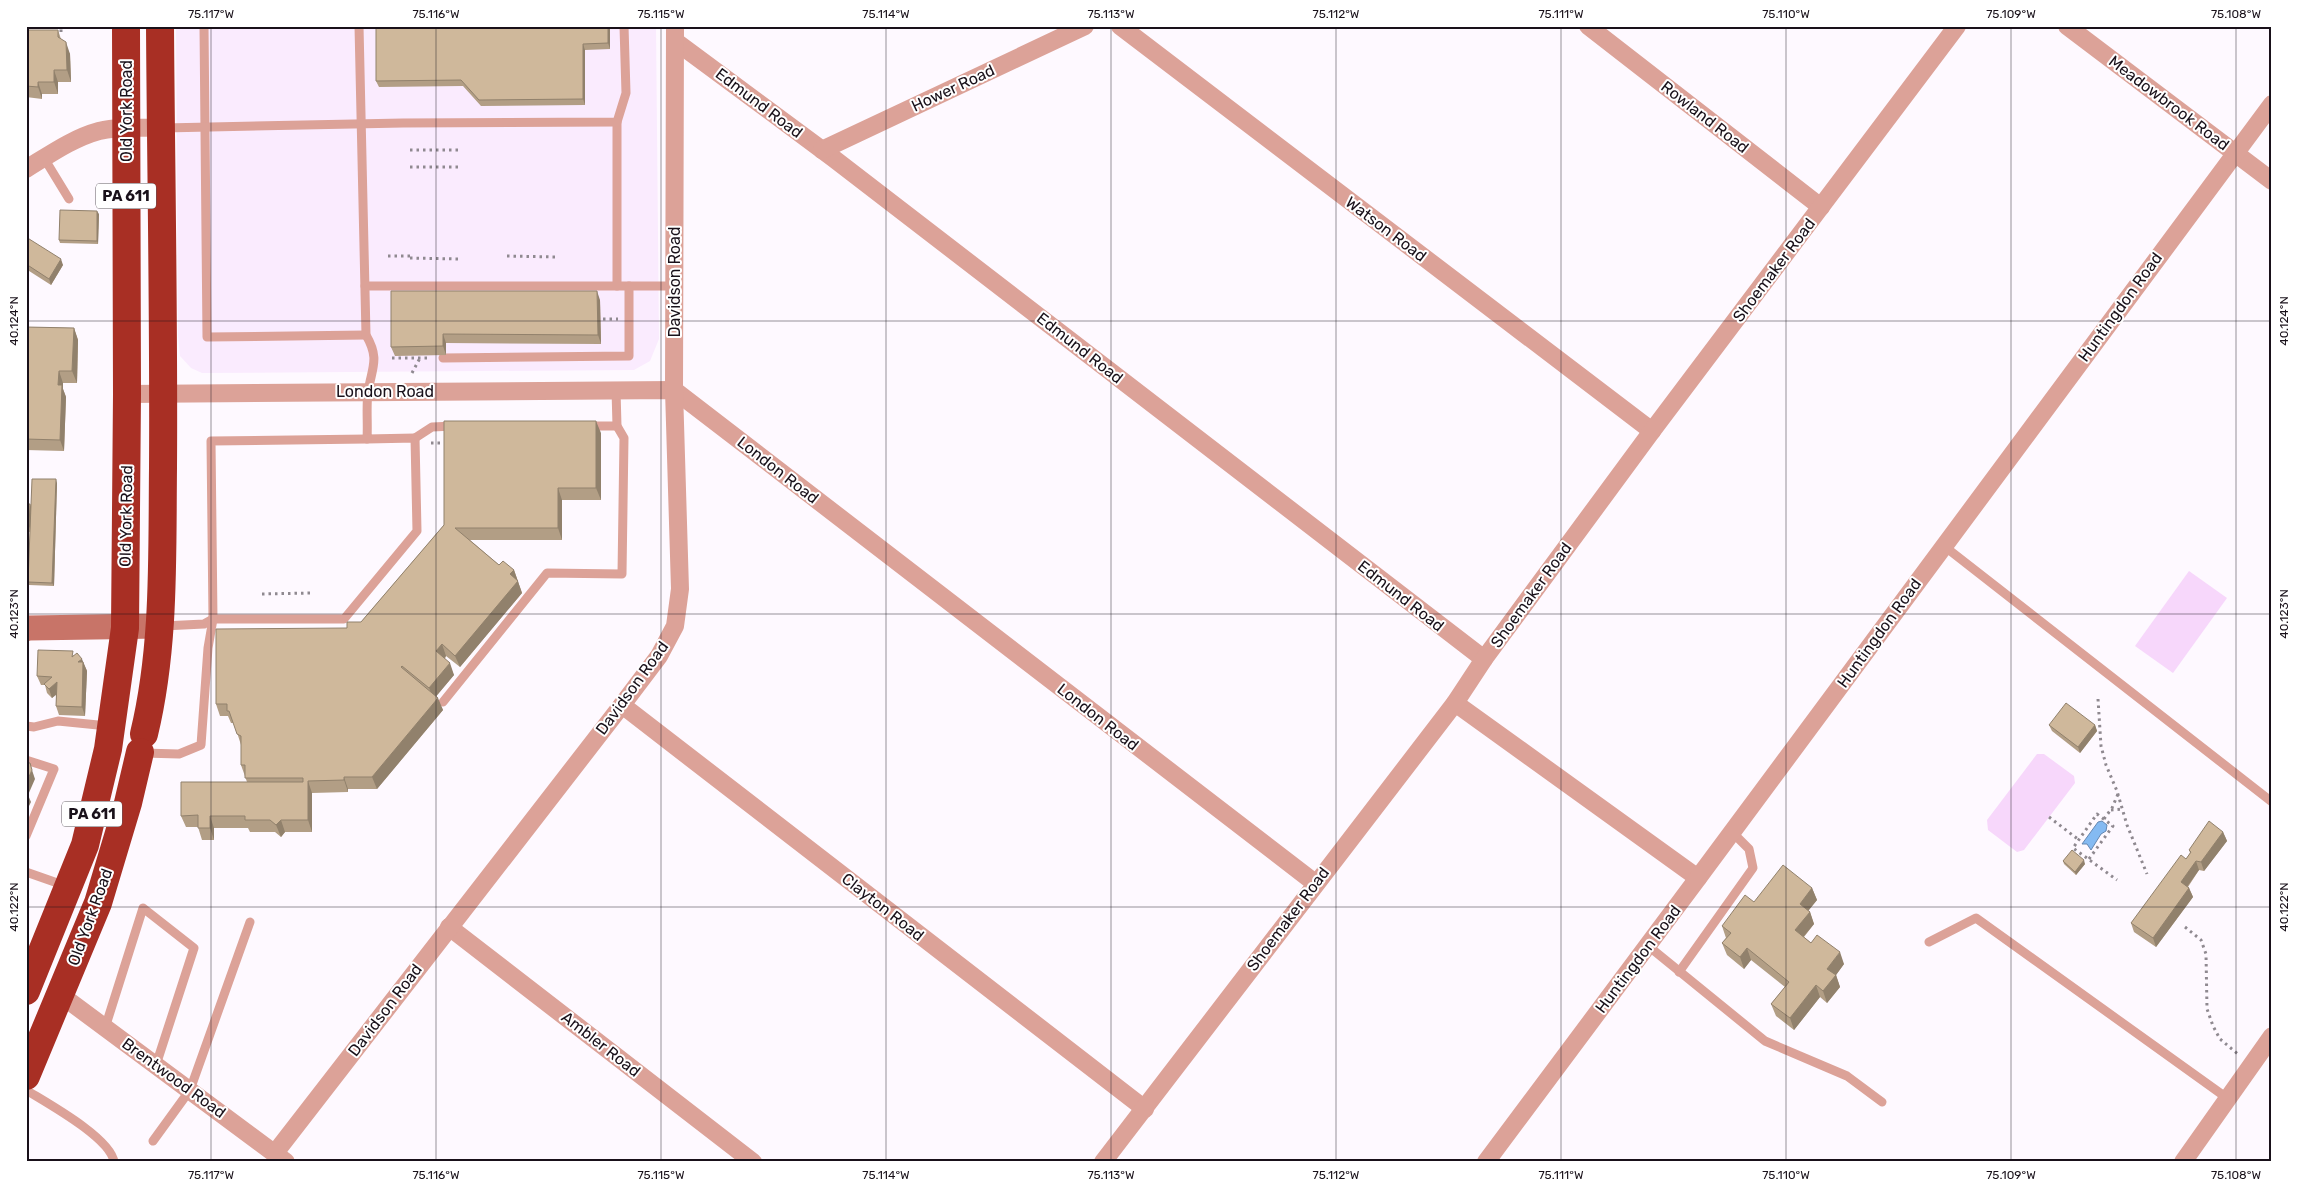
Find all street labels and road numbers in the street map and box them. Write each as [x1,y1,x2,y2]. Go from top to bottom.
street label: Meadowbrook Road [2105,52,2233,154]
street label: Old York Road [117,60,136,162]
street label: Hower Road [908,60,998,116]
street label: Edmund Road [712,64,806,142]
street label: Rowland Road [1657,77,1753,157]
road number: PA 611 [96,184,156,208]
street label: Watson Road [1342,192,1430,266]
street label: Shoemaker Road [1729,214,1819,326]
street label: Davidson Road [665,227,684,337]
street label: Huntingdon Road [2074,249,2166,365]
street label: Edmund Road [1033,308,1127,388]
street label: London Road [336,382,434,401]
street label: London Road [734,432,822,508]
street label: Old York Road [116,465,136,567]
street label: Shoemaker Road [1486,539,1576,651]
street label: Edmund Road [1354,556,1448,636]
street label: Huntingdon Road [1833,575,1925,691]
street label: Davidson Road [592,638,672,738]
street label: London Road [1054,679,1142,755]
road number: PA 611 [62,802,122,826]
street label: Shoemaker Road [1243,863,1333,975]
street label: Old York Road [64,866,116,968]
street label: Clayton Road [838,869,928,945]
street label: Huntingdon Road [1591,901,1685,1017]
street label: Davidson Road [344,960,426,1060]
street label: Ambler Road [558,1007,644,1081]
street label: Brentwood Road [118,1034,230,1122]

